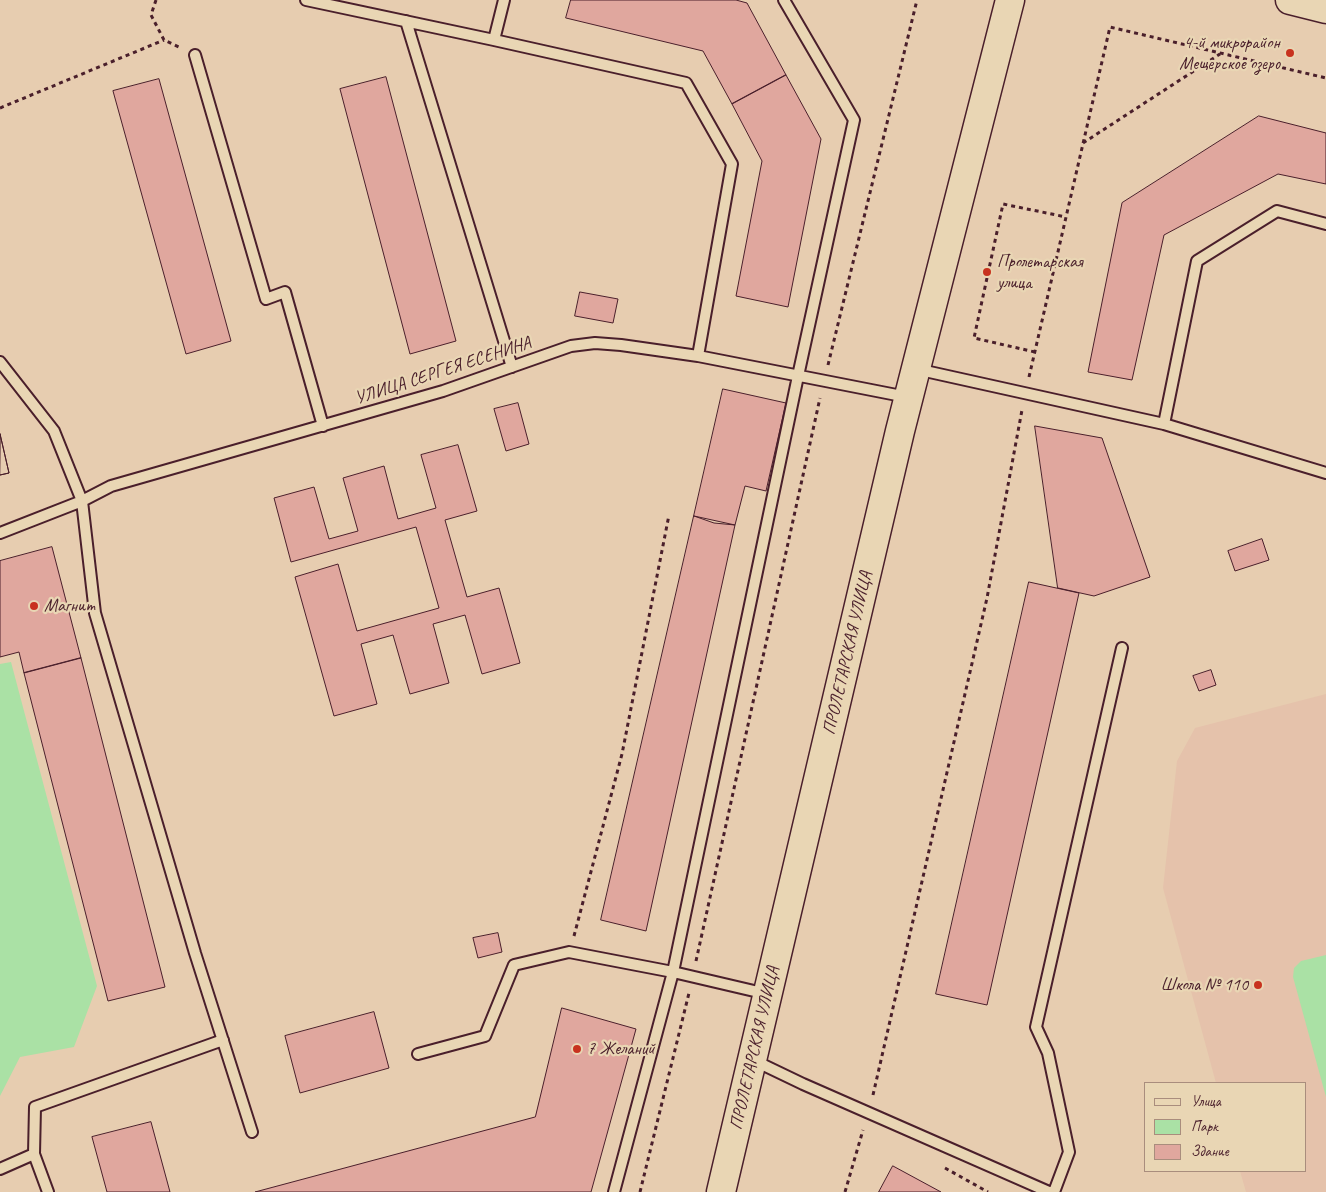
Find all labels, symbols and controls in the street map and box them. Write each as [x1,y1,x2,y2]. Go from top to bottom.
place label: 4-й микрорайон Мещерское озеро [1179,32,1280,74]
marker: 4-й микрорайон Мещерское озеро [1284,47,1296,59]
place label: Пролетарская улица [997,251,1082,294]
marker: Пролетарская улица [981,266,993,278]
street label: УЛИЦА СЕРГЕЯ ЕСЕНИНА [352,332,534,410]
street label: ПРОЛЕТАРСКАЯ УЛИЦА [819,569,877,737]
place label: Магнит [44,595,95,617]
marker: Магнит [28,600,40,612]
street label: ПРОЛЕТАРСКАЯ УЛИЦА [726,964,784,1132]
place label: Школа № 110 [1160,974,1248,996]
marker: Школа № 110 [1252,979,1264,991]
place label: 7 Желаний [587,1038,655,1060]
marker: 7 Желаний [571,1043,583,1055]
legend [1144,1082,1306,1172]
text: Улица [1191,1092,1221,1111]
text: Парк [1191,1117,1218,1136]
text: Здание [1191,1142,1229,1161]

